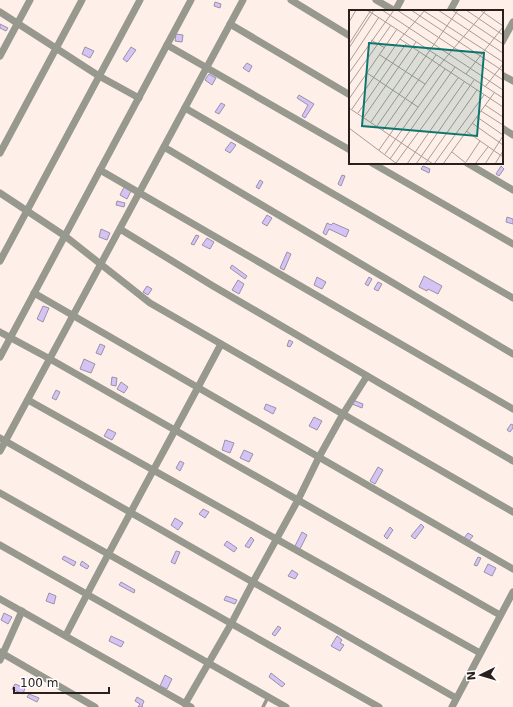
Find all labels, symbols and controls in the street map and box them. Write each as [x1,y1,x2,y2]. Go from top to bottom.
inset map [349,10,503,164]
north arrow [461,655,501,695]
scale bar [14,669,109,695]
text: N [465,671,478,681]
text: 100 m [20,676,58,690]

